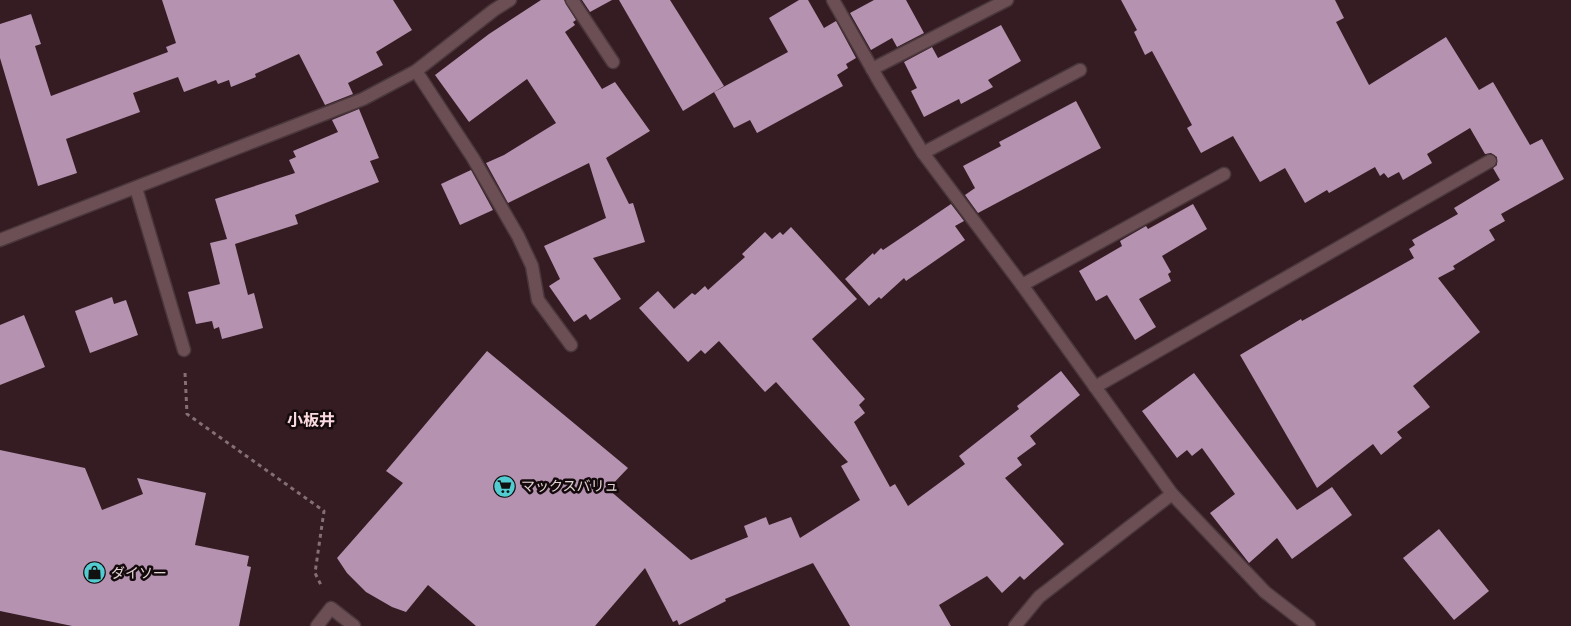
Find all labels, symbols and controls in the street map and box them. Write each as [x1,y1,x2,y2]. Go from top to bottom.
district label: 小板井 [287,410,335,430]
supermarket icon: マックスバリュ [493,474,517,498]
place label: マックスバリュ [521,477,619,495]
shop icon: ダイソー [83,561,107,585]
place label: ダイソー [111,564,167,582]

